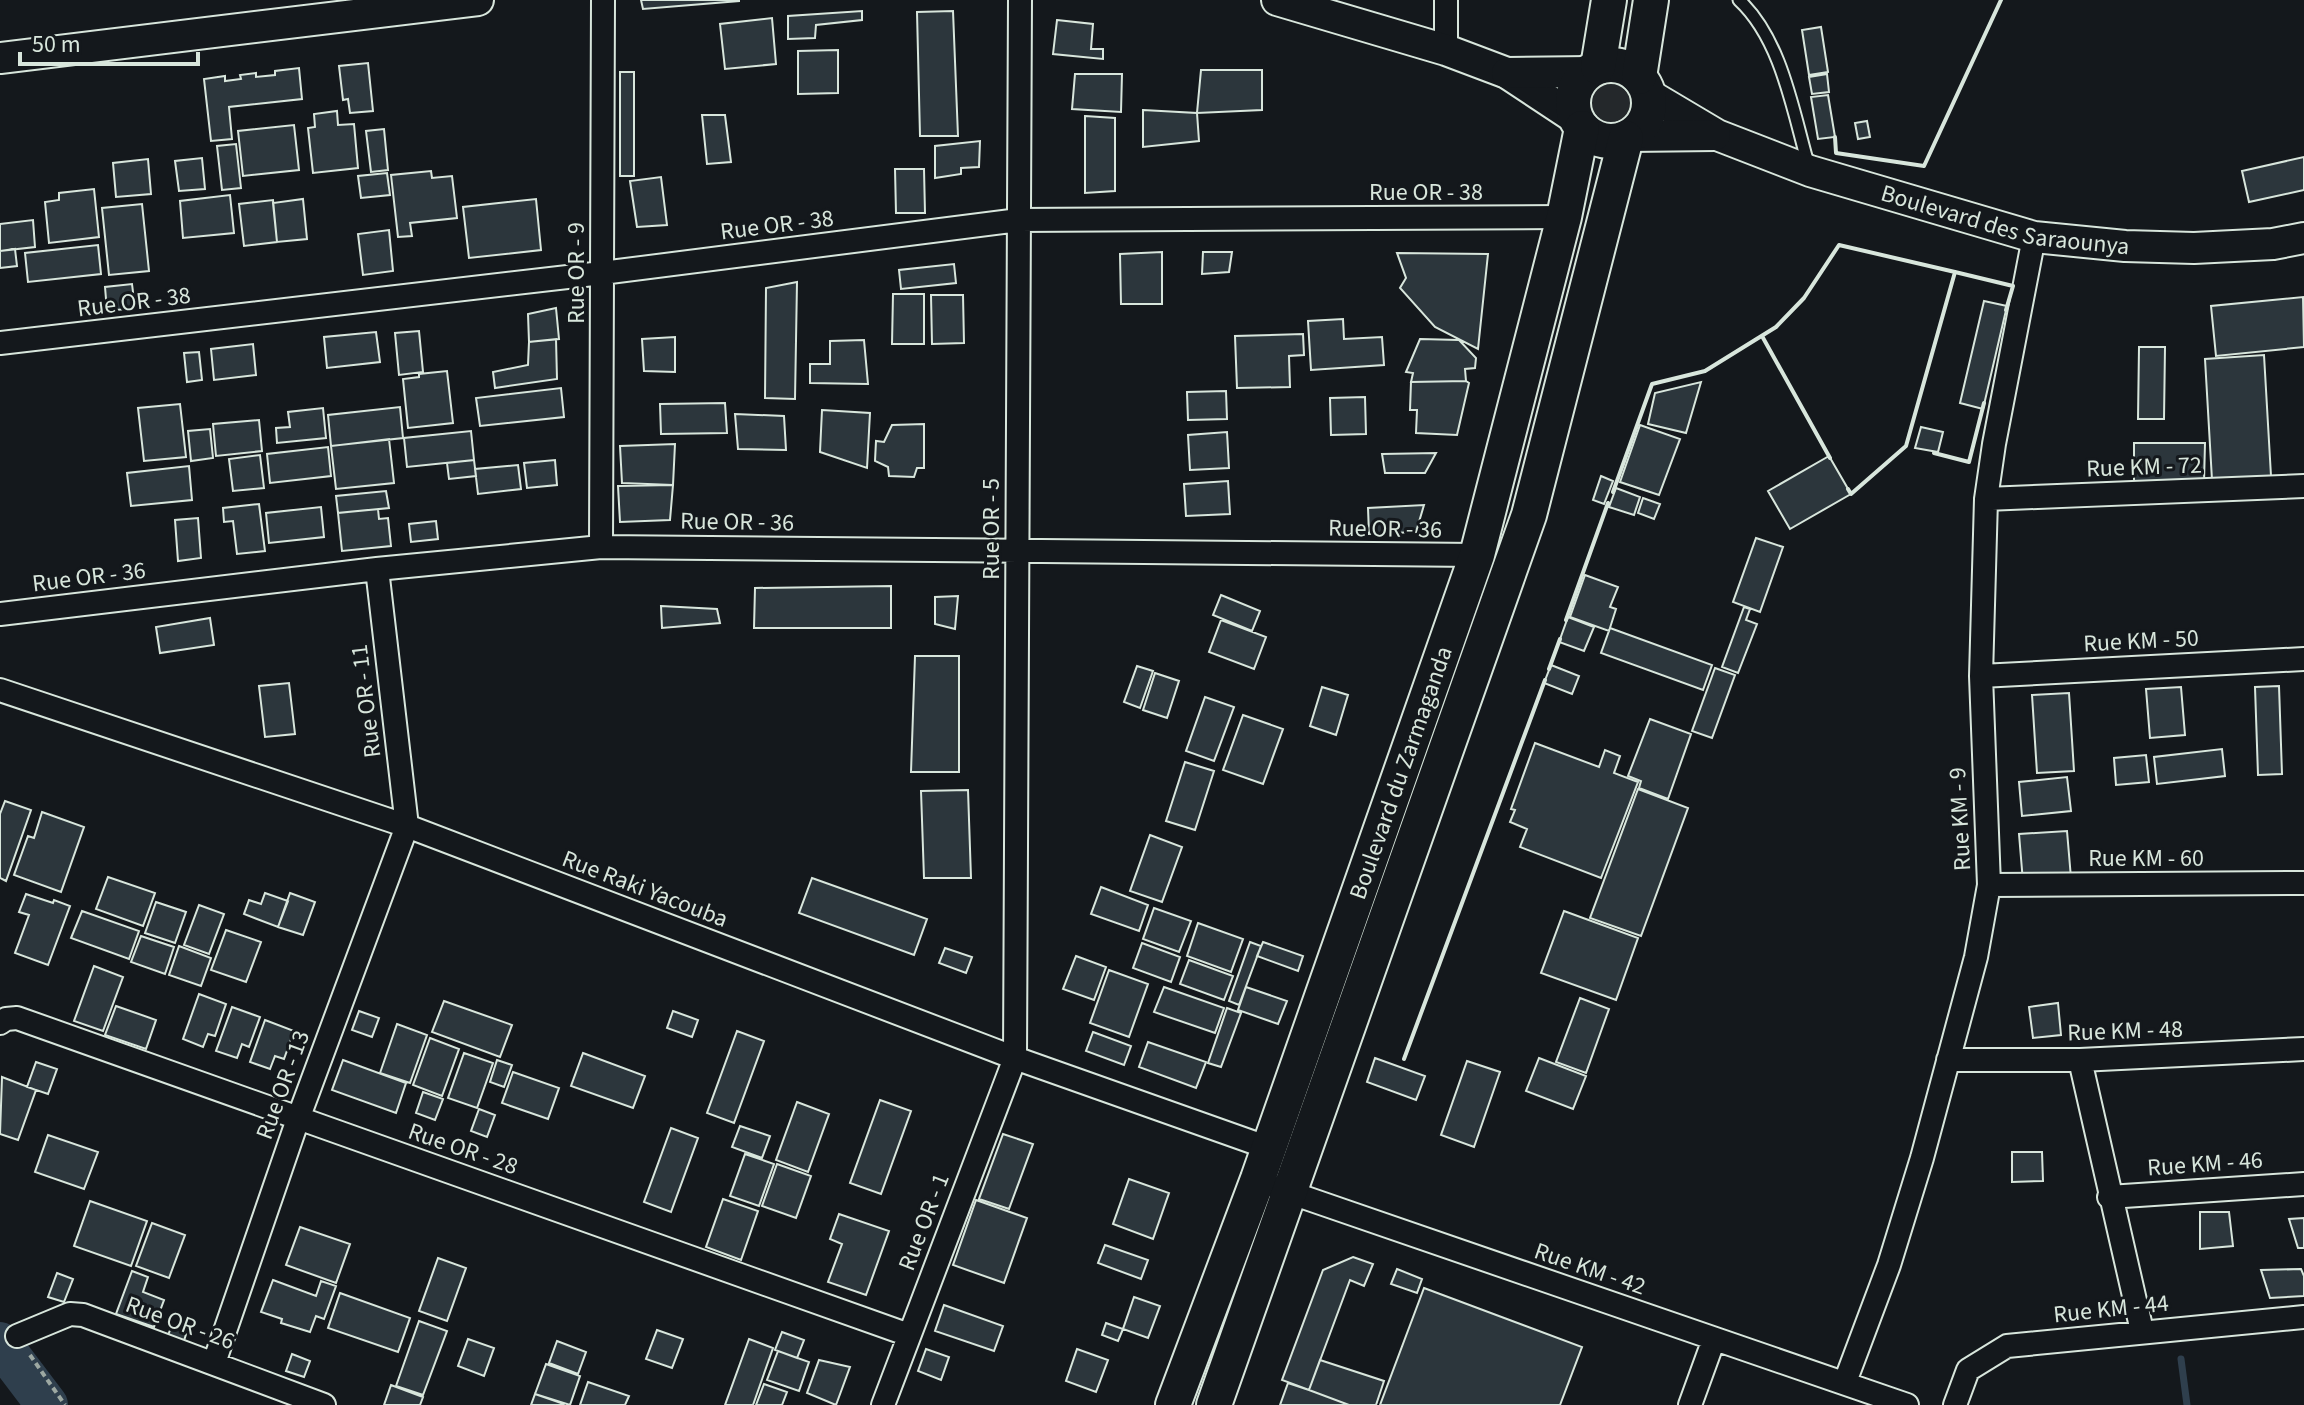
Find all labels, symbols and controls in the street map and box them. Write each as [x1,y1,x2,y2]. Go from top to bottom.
scale bar [20,16,198,66]
text: 50 m [32,27,81,62]
street label: Rue OR - 38 [1369,175,1483,210]
street label: Boulevard des Saraounya [1877,175,2131,264]
street label: Rue OR - 38 [718,201,836,249]
street label: Rue OR - 9 [559,222,594,324]
street label: Rue OR - 38 [75,278,193,326]
street label: Rue KM - 72 [2086,447,2202,487]
street label: Rue OR - 5 [974,478,1009,580]
street label: Rue OR - 36 [680,504,794,540]
street label: Rue OR - 36 [1328,511,1442,547]
street label: Rue OR - 36 [30,553,148,601]
street label: Rue KM - 50 [2082,620,2200,662]
street label: Boulevard du Zarmaganda [1340,641,1461,904]
street label: Rue OR - 11 [342,642,390,760]
street label: Rue KM - 9 [1940,766,1980,872]
street label: Rue Raki Yacouba [557,841,733,937]
street label: Rue KM - 60 [2088,841,2204,876]
street label: Rue KM - 48 [2067,1011,2183,1051]
street label: Rue OR - 13 [247,1025,319,1145]
street label: Rue OR - 28 [403,1114,523,1184]
street label: Rue KM - 46 [2146,1143,2264,1185]
street label: Rue OR - 1 [889,1168,959,1276]
street label: Rue KM - 42 [1530,1234,1650,1304]
street label: Rue KM - 44 [2052,1286,2170,1332]
street label: Rue OR - 26 [120,1287,240,1359]

